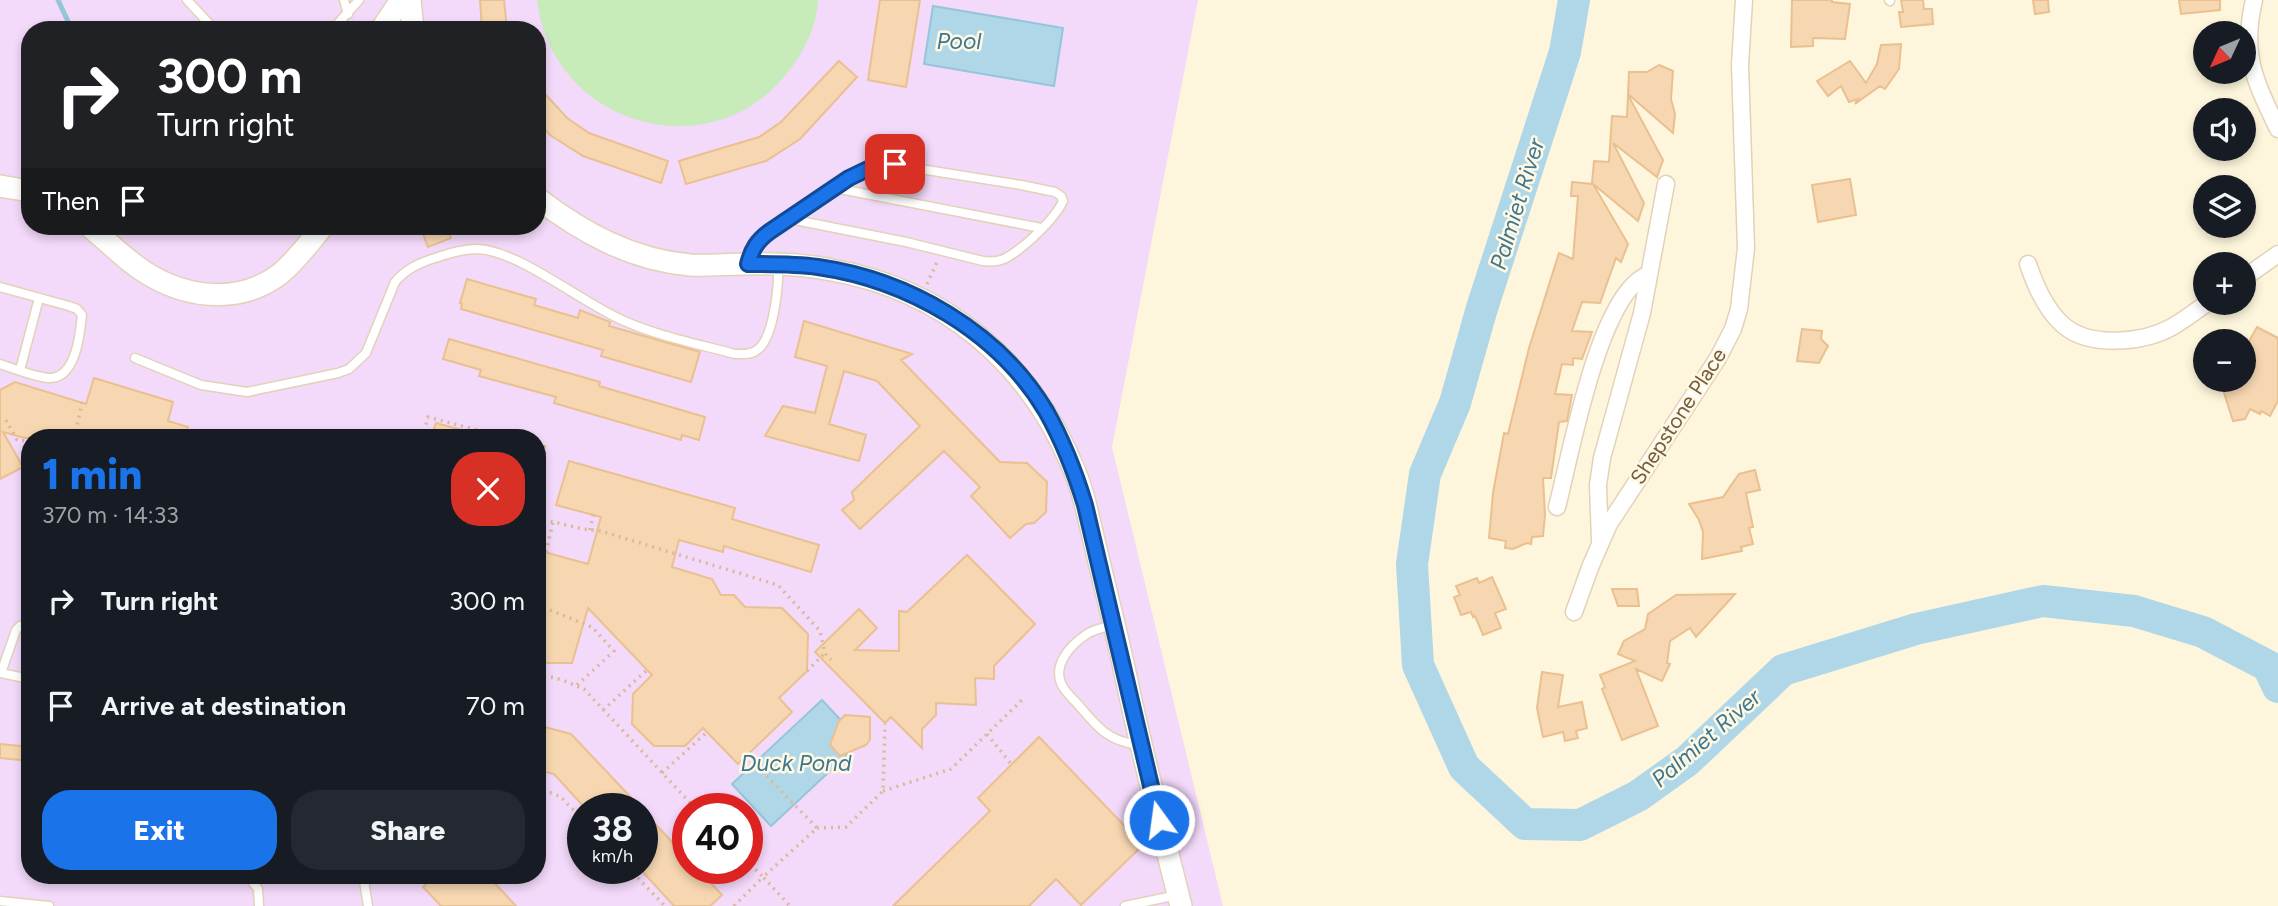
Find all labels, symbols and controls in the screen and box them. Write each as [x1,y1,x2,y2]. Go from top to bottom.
north arrow [2193,21,2256,84]
map controls [2193,21,2256,392]
water label: Pool [937,27,982,55]
text: 300 m [157,46,302,105]
icon: right [42,49,133,140]
button: sound [2193,98,2256,161]
text: Turn right [157,106,295,144]
pin [865,134,925,194]
water label: Palmiet River [1484,134,1551,273]
icon: arrive [876,145,914,183]
button: layers [2193,175,2256,238]
icon: arrive [114,182,152,220]
text: Then [42,185,100,217]
button: + [2193,252,2256,315]
button: − [2193,329,2256,392]
street label: Shepstone Place [1625,343,1731,489]
text: 1 min [42,449,142,500]
button: close [451,452,525,526]
text: 370 m · 14:33 [42,501,179,529]
icon: right [42,582,80,620]
text: Turn right [101,585,218,617]
text: 300 m [449,585,525,617]
water label: Palmiet River [1646,682,1767,793]
icon: arrive [42,687,80,725]
text: Arrive at destination [101,690,346,722]
text: 70 m [466,690,525,722]
water label: Duck Pond [741,749,852,777]
position arrow [1122,783,1196,857]
button: Exit [42,790,277,870]
button: Share [291,790,525,870]
speed limit sign: 40 [672,793,763,884]
text: 38 [592,808,633,850]
text: km/h [592,845,633,867]

